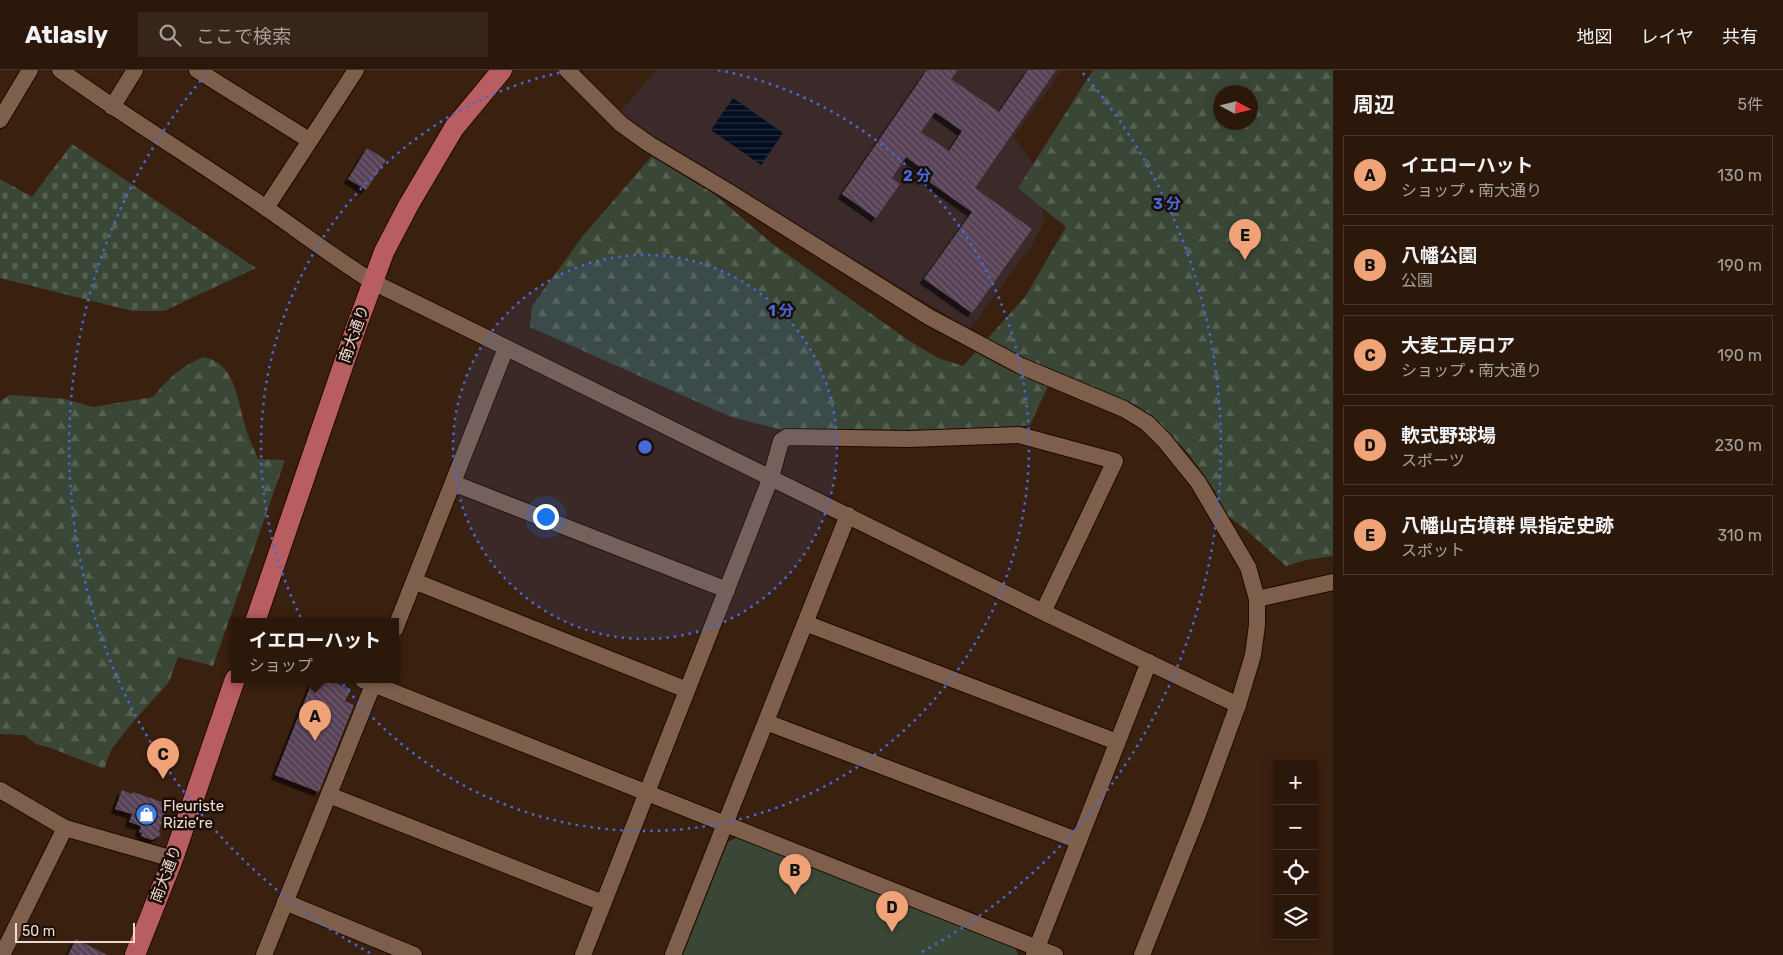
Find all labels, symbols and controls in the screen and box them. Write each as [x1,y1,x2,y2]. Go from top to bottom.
search box [138,12,488,57]
text: Atlasly [25,21,108,49]
icon: search [156,21,184,49]
text: ここで検索 [196,25,291,48]
text: 地図 [1577,26,1613,48]
text: レイヤ [1641,26,1694,48]
text: 共有 [1722,26,1758,48]
north arrow [1213,85,1258,130]
text: 周辺 [1353,92,1395,117]
text: 5件 [1737,95,1763,114]
text: イエローハット [1401,154,1533,177]
text: A [1364,166,1376,185]
text: 130 m [1717,166,1762,185]
text: 2 分 [903,167,931,185]
text: ショップ · 南大通り [1401,181,1542,200]
text: 3 分 [1153,195,1181,213]
pin: E [1229,219,1261,260]
text: 八幡公園 [1401,244,1477,267]
text: B [1364,256,1376,275]
text: 190 m [1717,256,1762,275]
text: 公園 [1401,271,1433,290]
text: 1 分 [768,302,794,320]
street label: 南大通り [335,303,373,365]
text: 大麦工房ロア [1401,334,1515,357]
text: C [1364,346,1376,365]
text: 190 m [1717,346,1762,365]
text: ショップ · 南大通り [1401,361,1542,380]
text: 軟式野球場 [1401,424,1496,447]
text: D [1364,436,1376,455]
text: 230 m [1715,436,1762,455]
centre of rings [636,438,654,456]
text: スポーツ [1401,451,1465,470]
your location [533,504,559,530]
text: 八幡山古墳群 県指定史跡 [1401,514,1614,537]
text: E [1365,526,1375,545]
text: 310 m [1718,526,1762,545]
text: スポット [1401,541,1465,560]
popup [231,618,399,683]
text: イエローハット [249,629,381,652]
text: ショップ [249,656,313,675]
pin: A [299,700,331,741]
pin: C [147,738,179,779]
map controls [1273,760,1318,940]
button: + [1273,760,1318,805]
place label: Fleuriste Rizie're [163,797,224,832]
shop icon: Fleuriste Rizie're [135,803,159,827]
button: − [1273,805,1318,850]
street label: 南大通り [147,843,185,905]
button: locate [1273,850,1318,895]
pin: B [779,854,811,895]
pin: D [876,891,908,932]
button: layers [1273,895,1318,940]
scale bar [15,920,135,943]
text: 50 m [22,923,55,940]

